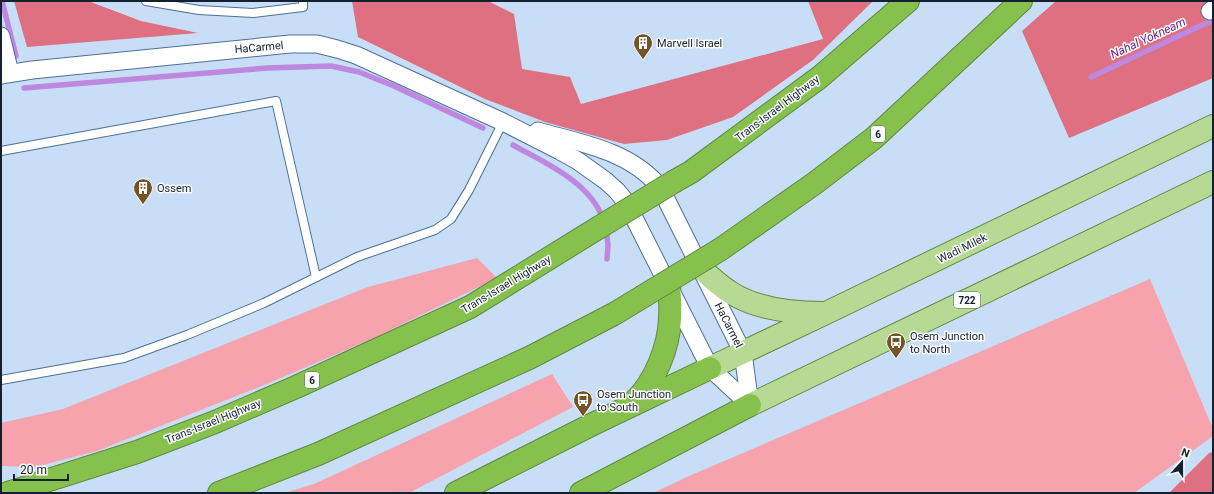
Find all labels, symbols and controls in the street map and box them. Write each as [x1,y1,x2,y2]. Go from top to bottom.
water label: Nahal Yokneam [1108,14,1188,62]
building icon: Marvell Israel [632,32,654,60]
place label: Marvell Israel [657,37,722,50]
street label: HaCarmel [234,39,284,56]
street label: Trans-Israel Highway [733,72,823,144]
road number: 6 [871,126,885,142]
building icon: Ossem [132,177,154,205]
place label: Ossem [157,182,191,195]
street label: Wadi Milek [935,231,990,266]
street label: Trans-Israel Highway [459,252,554,316]
road number: 722 [954,292,980,308]
street label: HaCarmel [712,301,745,350]
place label: Osem Junction to North [910,330,984,356]
bus stop icon: Osem Junction to North [885,331,907,359]
road number: 6 [305,372,319,388]
place label: Osem Junction to South [597,388,671,414]
bus stop icon: Osem Junction to South [572,389,594,417]
street label: Trans-Israel Highway [163,396,264,447]
north arrow [1162,442,1202,482]
text: N [1179,446,1192,461]
scale bar [14,456,68,482]
text: 20 m [20,463,47,477]

